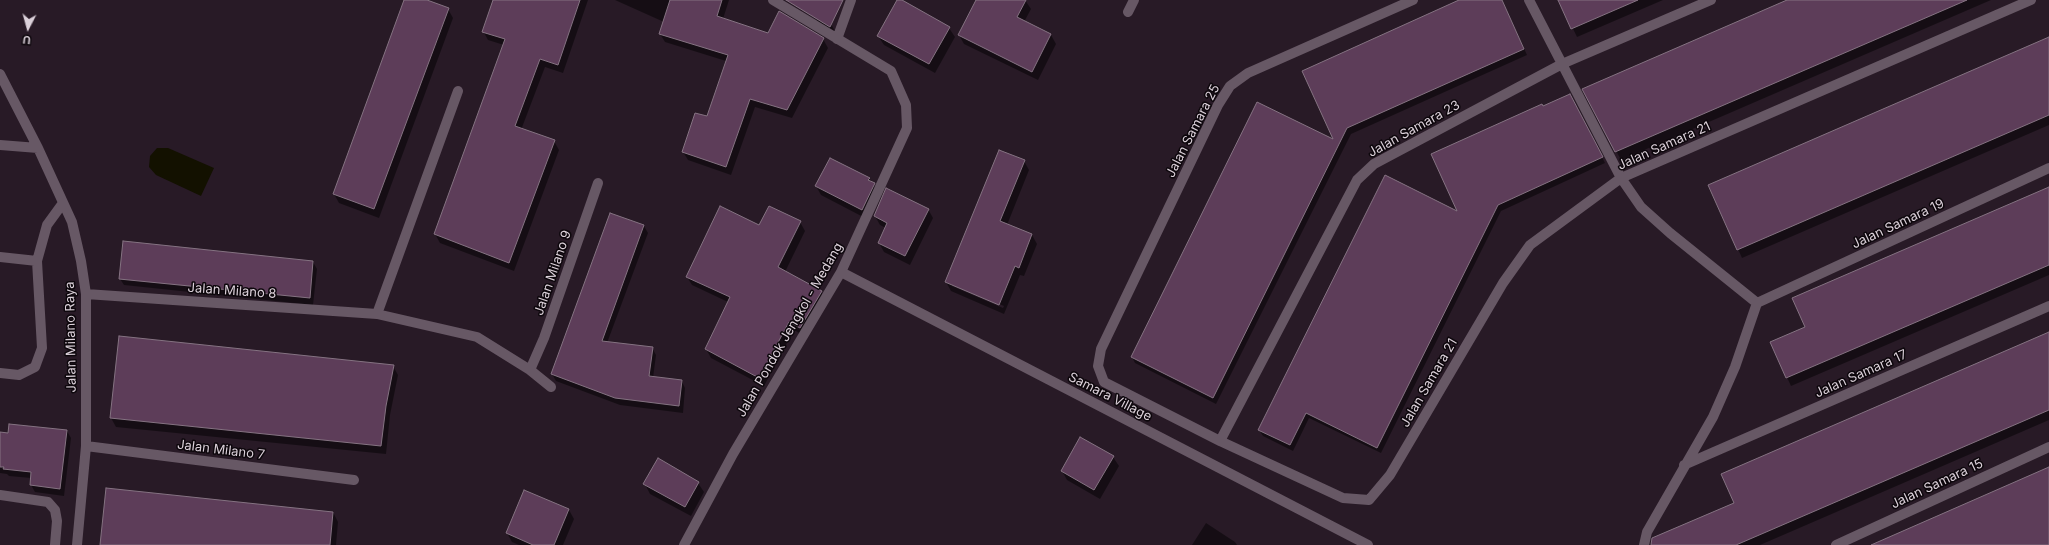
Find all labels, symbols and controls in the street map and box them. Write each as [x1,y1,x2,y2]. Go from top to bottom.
north arrow [8,8,48,48]
text: U [22,33,31,47]
street label: Jalan Samara 25 [1163,82,1223,180]
street label: Jalan Samara 23 [1365,97,1463,161]
street label: Jalan Samara 21 [1615,119,1713,173]
street label: Jalan Samara 19 [1849,196,1947,252]
street label: Jalan Milano 9 [531,228,575,318]
street label: Jalan Pondok Jengkol - Medang [734,240,846,420]
street label: Jalan Milano 8 [187,280,277,302]
street label: Jalan Milano Raya [62,281,80,393]
street label: Jalan Samara 21 [1397,336,1461,430]
street label: Jalan Samara 17 [1812,347,1910,401]
street label: Samara Village [1066,369,1154,425]
street label: Jalan Milano 7 [176,437,266,463]
street label: Jalan Samara 15 [1888,456,1986,512]

